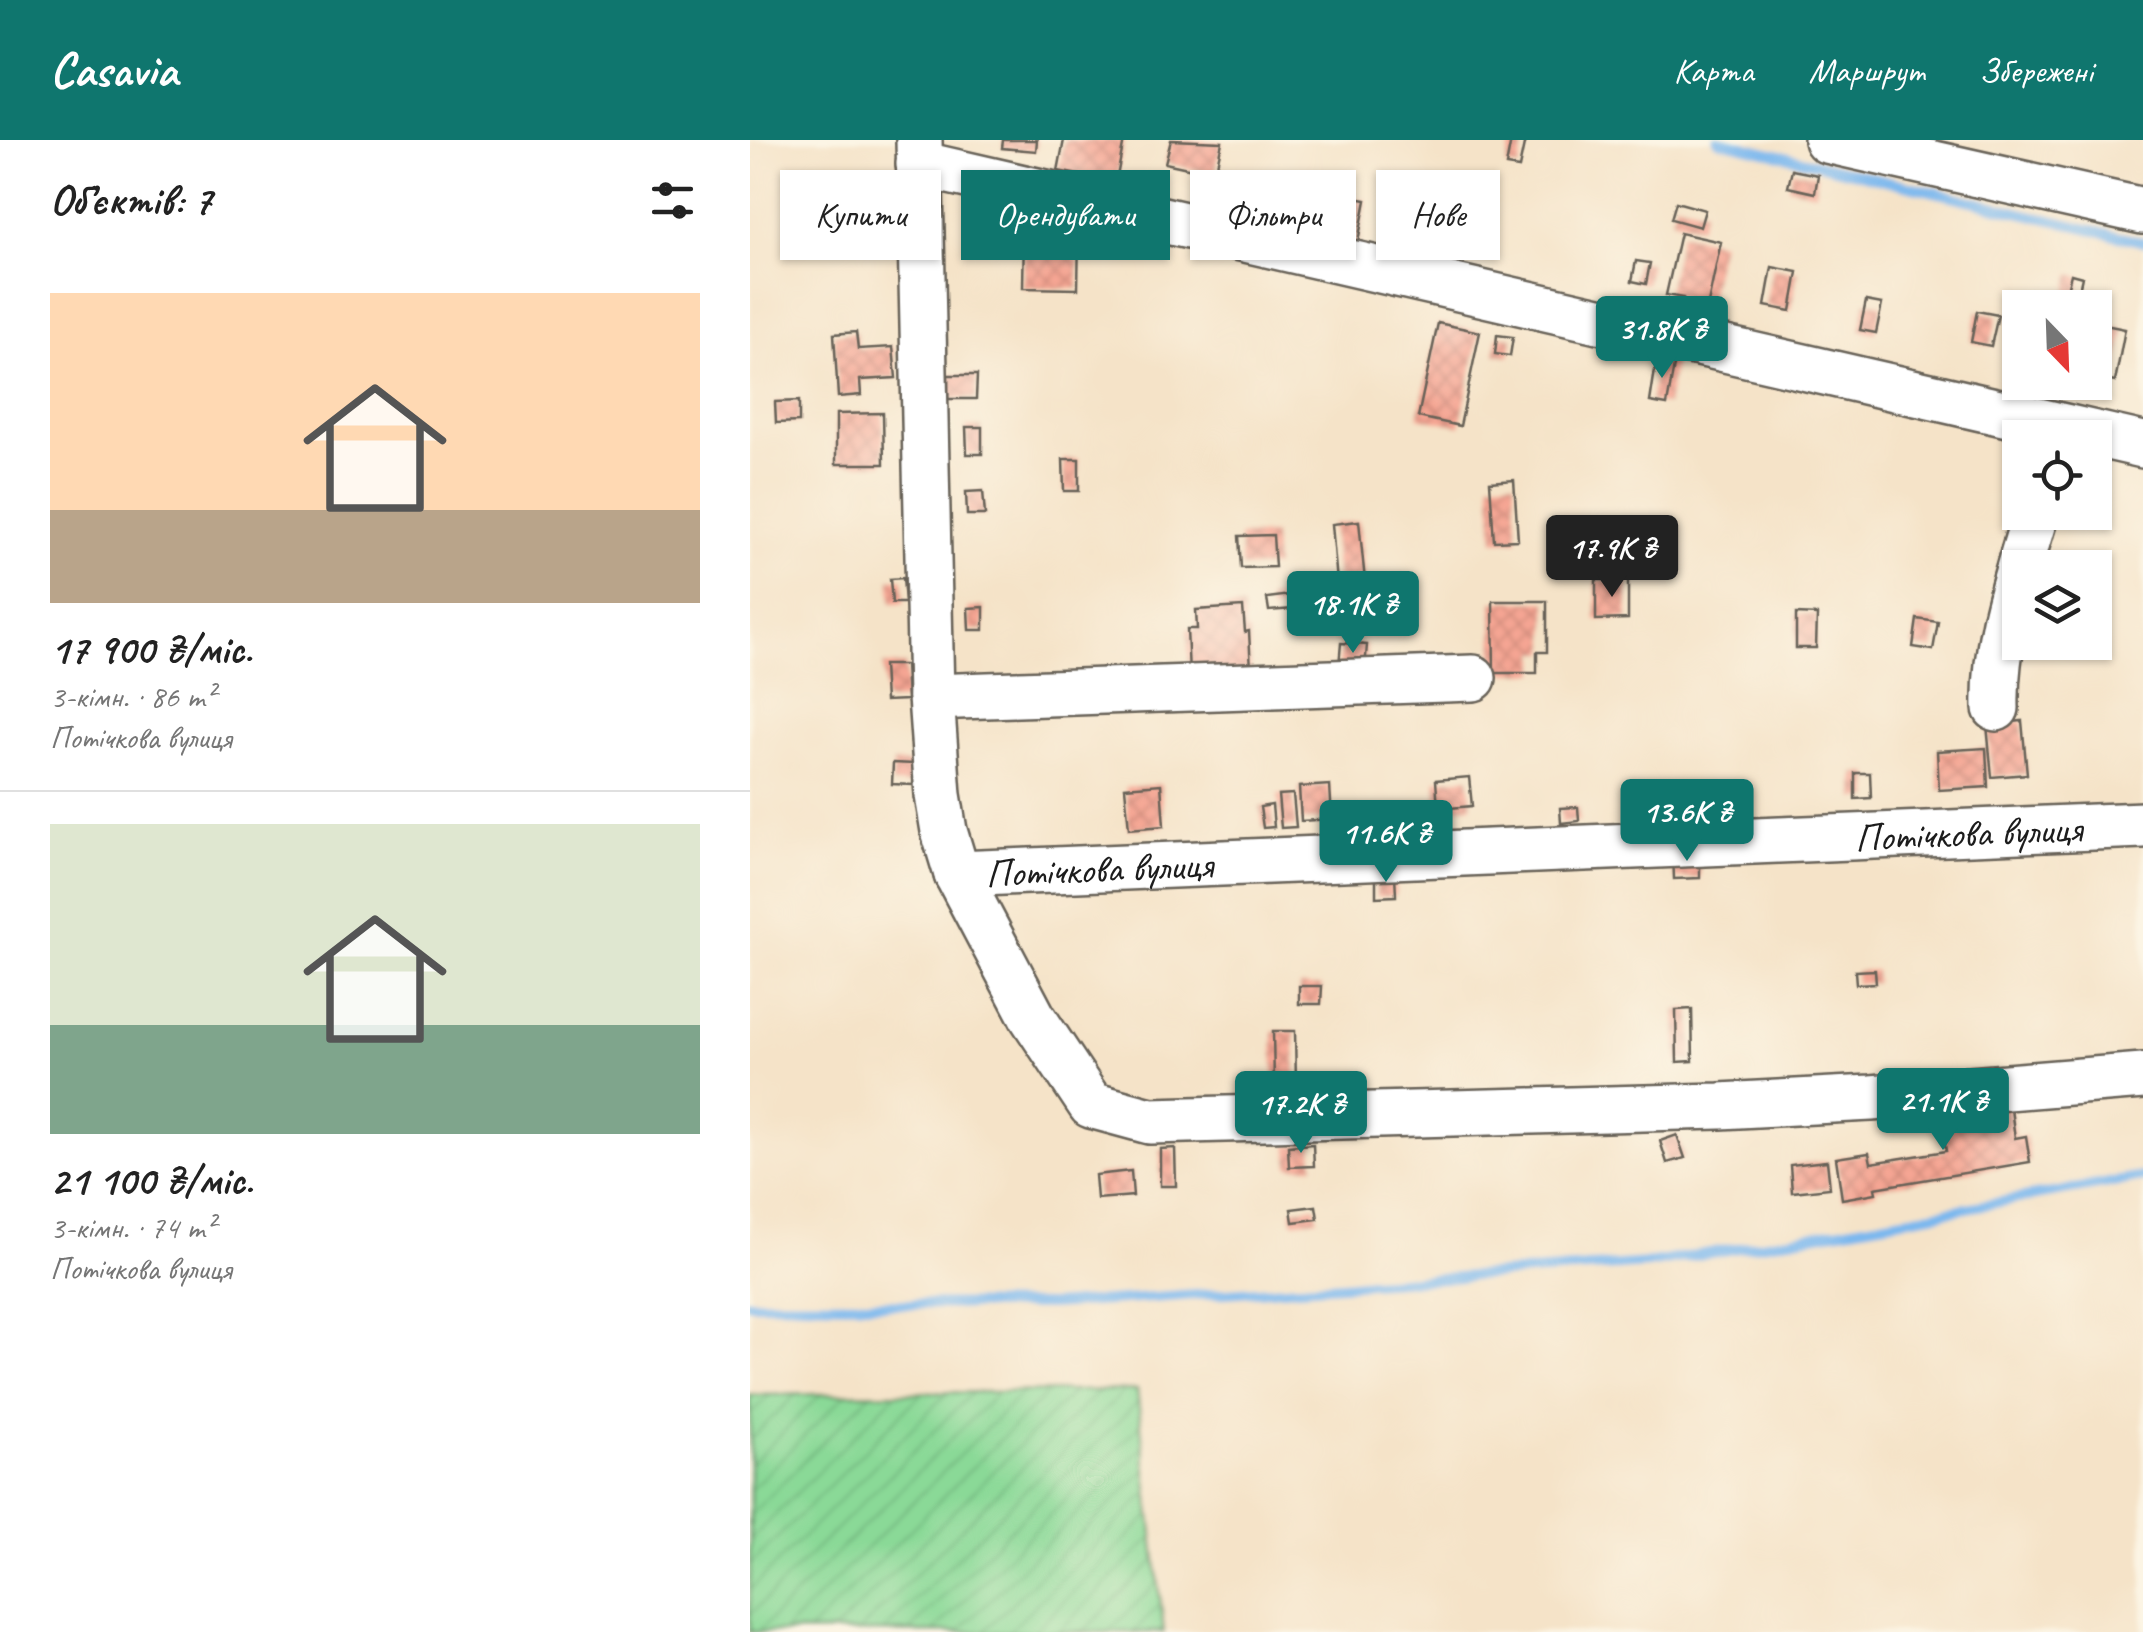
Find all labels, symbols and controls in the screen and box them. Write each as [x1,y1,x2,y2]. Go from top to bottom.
text: Casavia [50,40,178,100]
text: Карта [1674,48,1754,93]
text: Маршрут [1809,48,1924,93]
text: Збережені [1979,48,2093,93]
chip: Купити [780,170,941,260]
chip: Орендувати [961,170,1170,260]
chip: Фільтри [1190,170,1356,260]
chip: Нове [1376,170,1500,260]
icon: filters [645,173,700,228]
text: Об’єктів: 7 [50,174,212,227]
north arrow [2002,290,2112,400]
map controls [2002,290,2112,660]
pin: 31.8K ₴ [1570,296,1754,381]
text: 31.8K ₴ [1618,308,1706,349]
icon: home [285,358,465,538]
button: locate [2002,420,2112,530]
pin: 17.9K ₴ [1520,515,1704,600]
text: 17.9K ₴ [1568,527,1656,568]
button: layers [2002,550,2112,660]
pin: 18.1K ₴ [1261,571,1445,656]
text: 18.1K ₴ [1309,583,1397,624]
text: 17 900 ₴/міс. [50,623,252,676]
text: 3-кімн. · 86 m² [50,676,215,717]
text: Потічкова вулиця [50,717,231,758]
pin: 13.6K ₴ [1595,779,1779,864]
text: 13.6K ₴ [1643,791,1731,832]
pin: 11.6K ₴ [1294,800,1478,885]
street label: Потічкова вулиця [1854,803,2085,863]
text: 11.6K ₴ [1342,812,1430,853]
street label: Потічкова вулиця [985,839,1216,899]
icon: home [285,889,465,1069]
pin: 21.1K ₴ [1851,1068,2035,1153]
pin: 17.2K ₴ [1209,1071,1393,1156]
text: 21.1K ₴ [1899,1080,1987,1121]
text: 17.2K ₴ [1257,1083,1345,1124]
text: 21 100 ₴/міс. [50,1154,253,1207]
text: 3-кімн. · 74 m² [50,1207,215,1248]
text: Потічкова вулиця [50,1248,231,1289]

